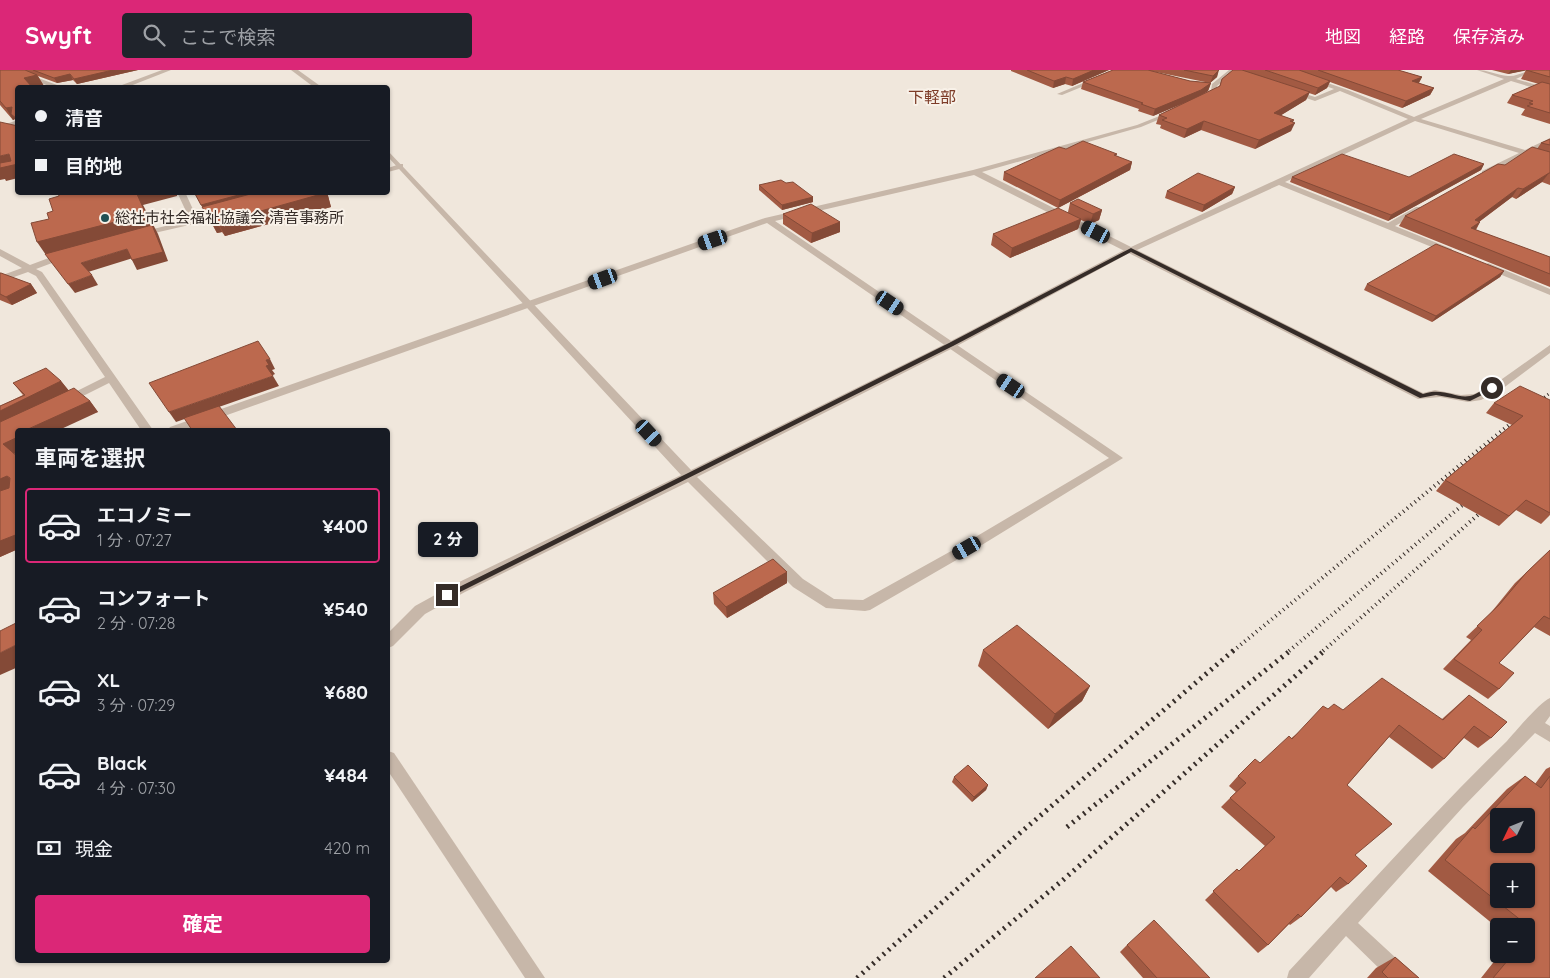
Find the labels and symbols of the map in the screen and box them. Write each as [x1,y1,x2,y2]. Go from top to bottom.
district label: 下軽部 [908,87,956,107]
place label: 総社市社会福祉協議会 清音事務所 [115,208,344,227]
marker: 総社市社会福祉協議会 清音事務所 [99,212,111,224]
car [1079,219,1112,245]
car [696,228,729,252]
car [586,267,619,291]
car [873,288,906,318]
car [994,371,1027,401]
route start [1481,377,1503,399]
car [633,417,664,449]
callout: 2 分 [417,522,477,558]
car [950,534,983,562]
route end [436,584,458,606]
north arrow [1490,808,1535,852]

